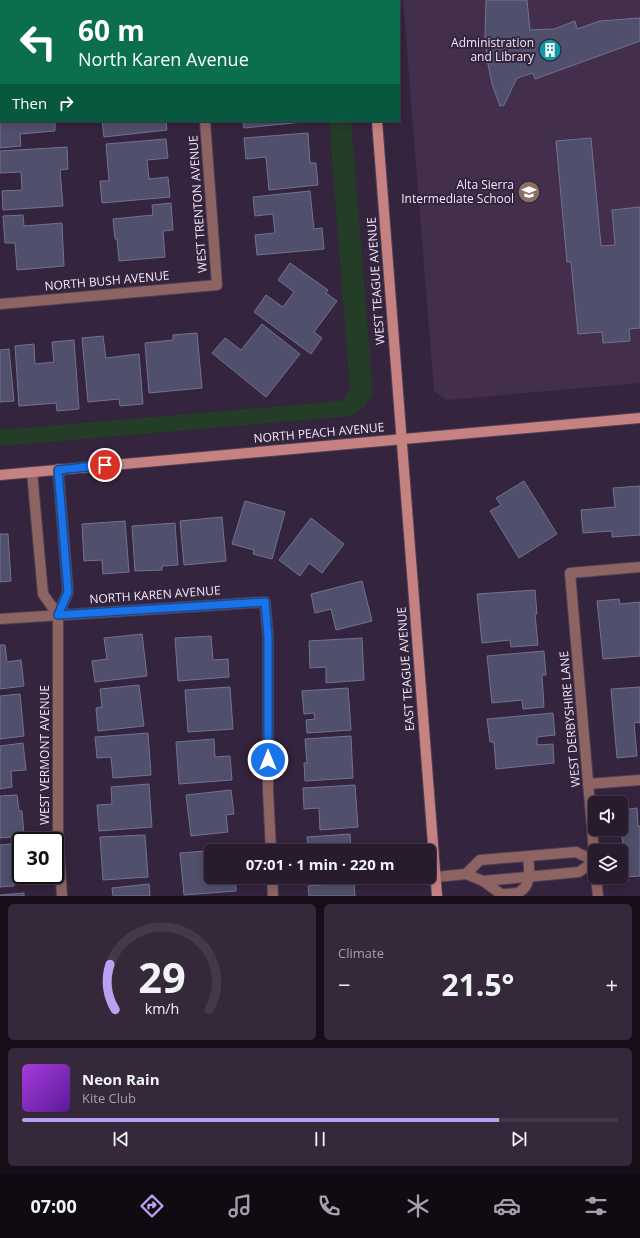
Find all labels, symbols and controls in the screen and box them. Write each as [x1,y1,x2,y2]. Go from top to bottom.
text: 60 m [78,11,145,49]
icon: left [12,16,64,68]
place label: Administration and Library [451,34,535,65]
building icon: Administration and Library [537,37,563,63]
text: North Karen Avenue [78,47,249,71]
icon: right [55,92,77,114]
text: Then [12,93,47,113]
street label: WEST TRENTON AVENUE [184,135,211,273]
place label: Alta Sierra Intermediate School [401,176,514,207]
school or university icon: Alta Sierra Intermediate School [516,179,542,205]
street label: WEST TEAGUE AVENUE [363,217,388,345]
street label: NORTH BUSH AVENUE [44,267,170,294]
street label: NORTH PEACH AVENUE [253,418,385,447]
pin [88,448,122,482]
icon: arrive [94,454,116,476]
street label: NORTH KAREN AVENUE [89,581,221,608]
street label: EAST TEAGUE AVENUE [393,606,418,732]
street label: WEST DERBYSHIRE LANE [555,650,584,788]
street label: WEST VERMONT AVENUE [36,685,53,825]
position arrow [247,739,289,781]
map controls [588,796,628,884]
button: sound [588,796,628,836]
speed limit sign: 30 [12,832,64,884]
button: layers [588,844,628,884]
text: 07:01 · 1 min · 220 m [246,854,394,874]
text: Climate [338,944,384,962]
text: 29 [138,949,186,1005]
text: 21.5° [442,964,514,1005]
text: − [338,969,351,999]
text: + [605,969,618,999]
text: km/h [145,999,179,1018]
text: Neon Rain [82,1069,160,1089]
text: Kite Club [82,1089,136,1107]
icon: previous [110,1128,132,1150]
icon: pause [309,1128,331,1150]
icon: next [508,1128,530,1150]
icon: directions [138,1192,166,1220]
icon: music [226,1192,254,1220]
icon: phone [315,1192,343,1220]
icon: climate [404,1192,432,1220]
icon: car [493,1192,521,1220]
icon: filters [582,1192,610,1220]
text: 07:00 [30,1194,77,1218]

